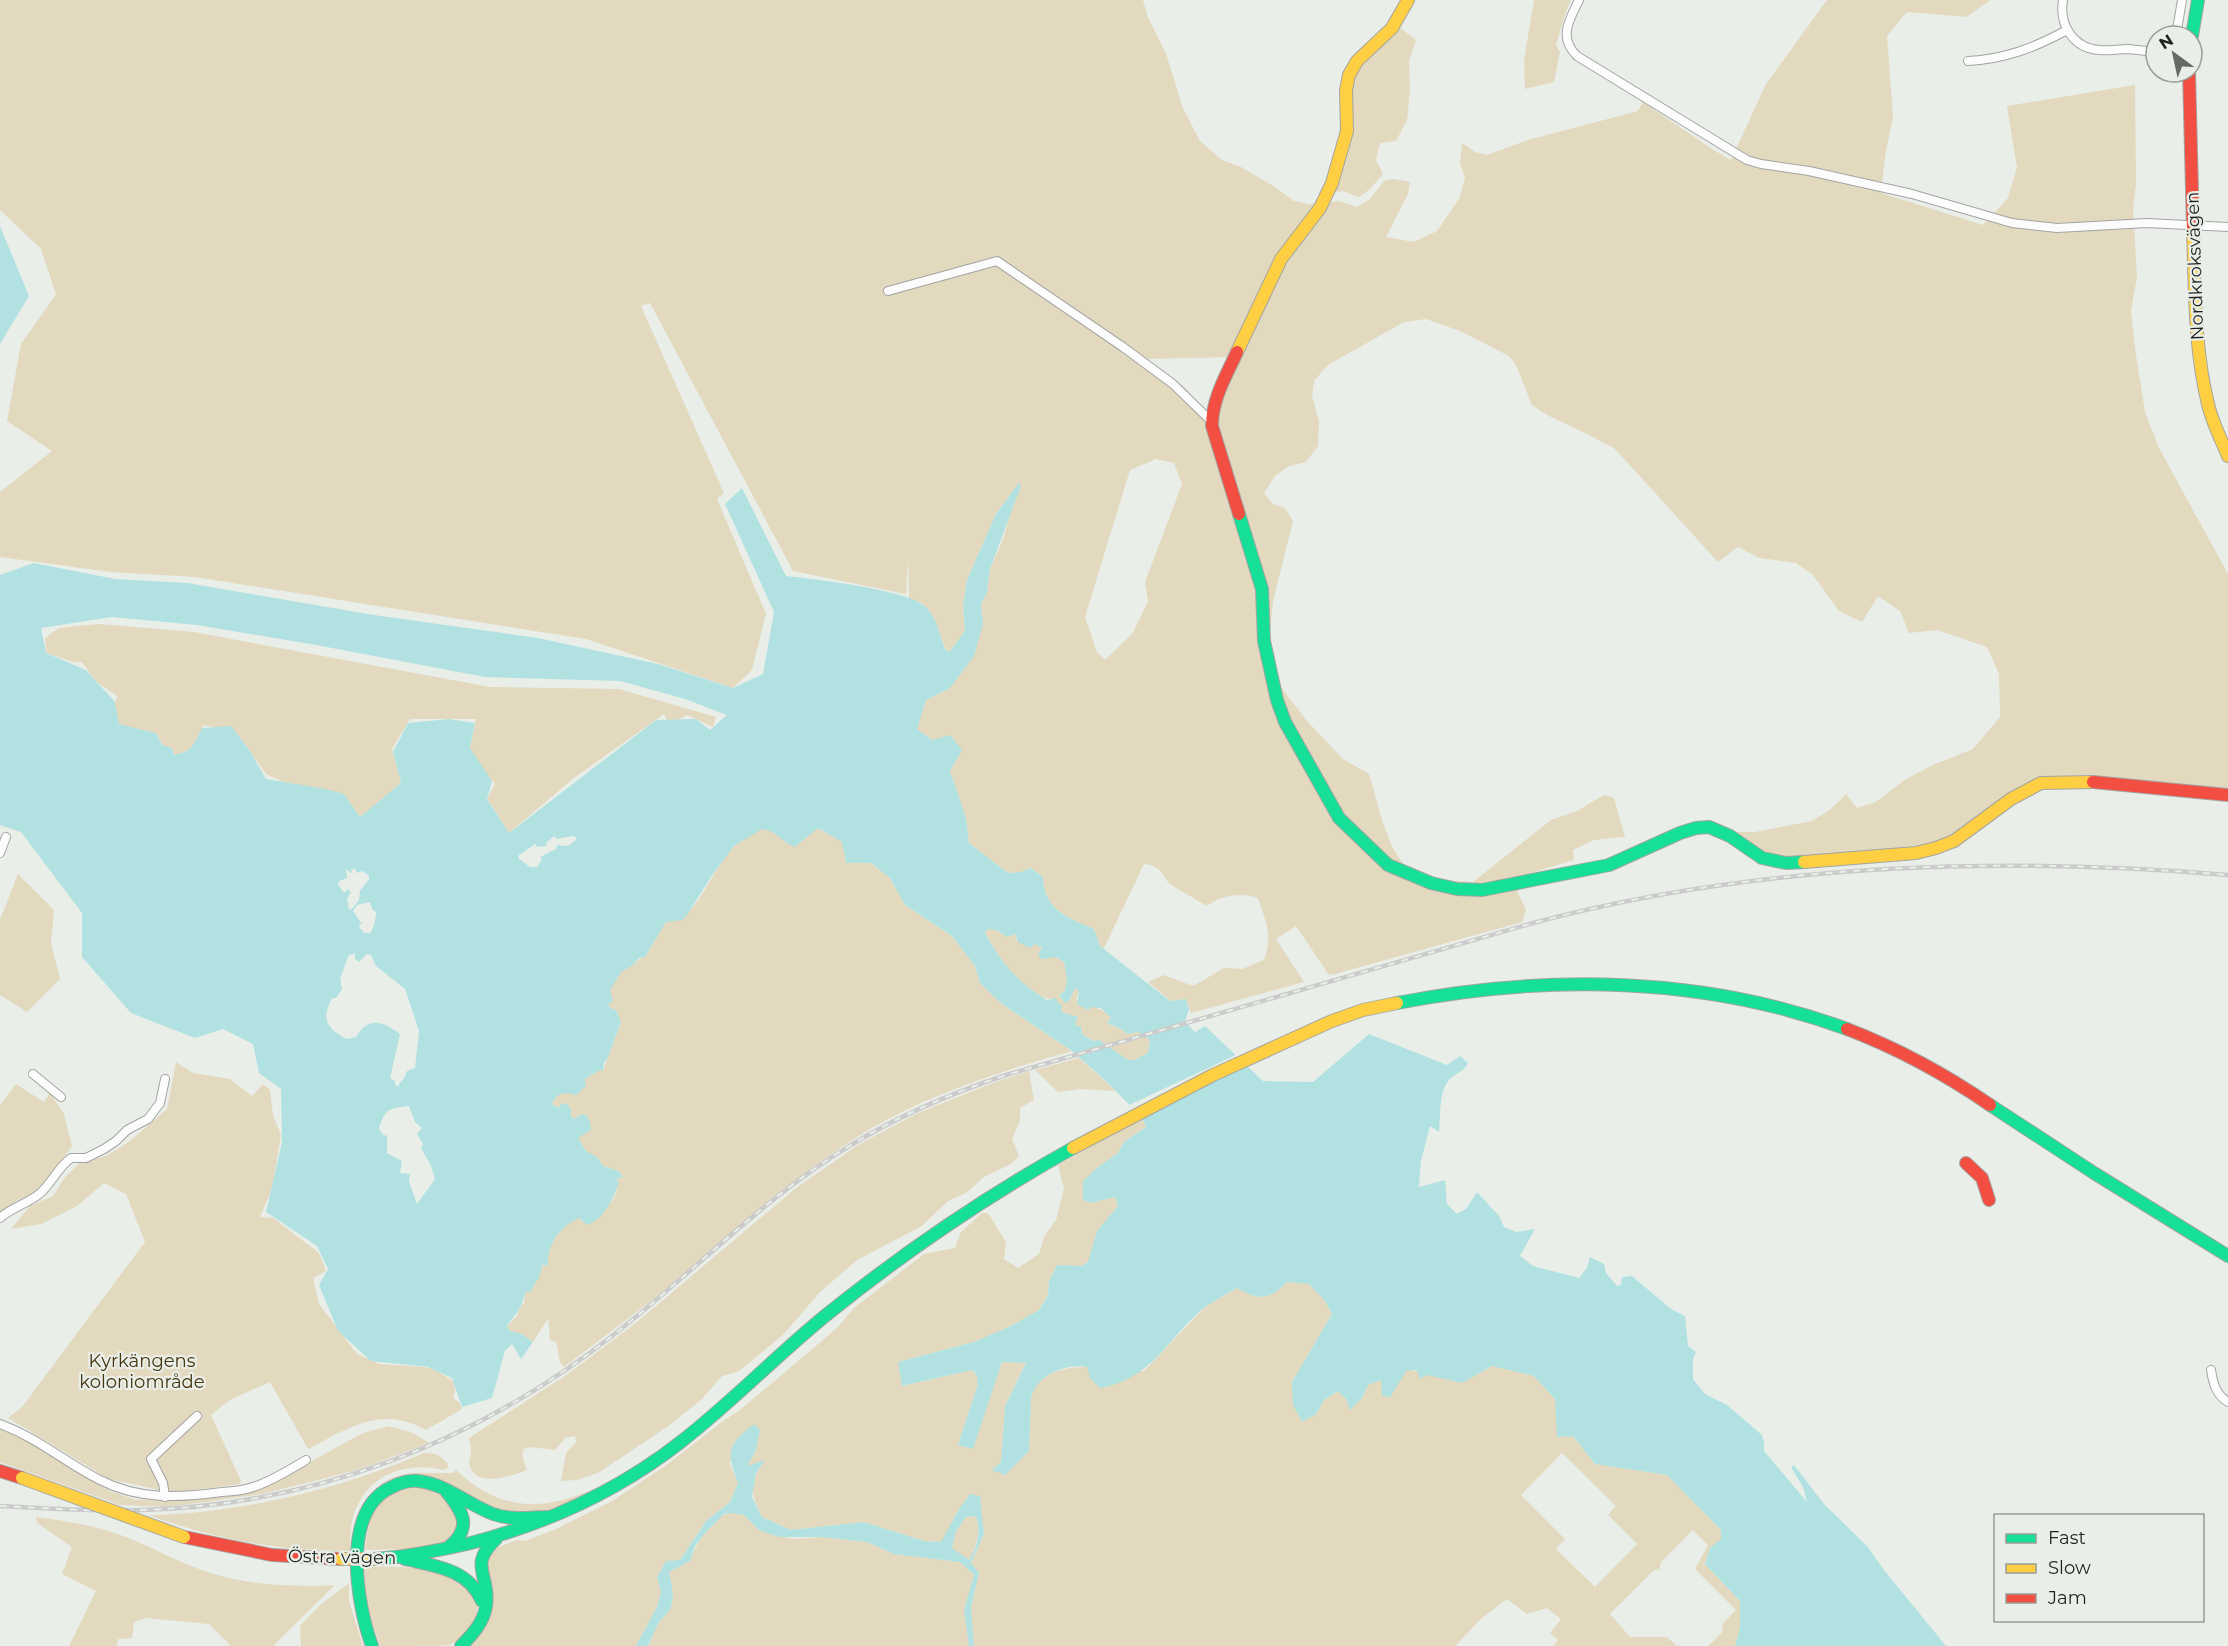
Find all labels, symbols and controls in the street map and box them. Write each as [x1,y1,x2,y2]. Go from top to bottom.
north arrow [2144,24,2204,84]
text: N [2156,30,2177,53]
street label: Nordkroksvägen [2181,191,2209,341]
park label: Kyrkängens koloniområde [79,1350,205,1393]
legend [1994,1514,2204,1622]
text: Fast [2048,1527,2086,1549]
street label: Östra vägen [288,1545,396,1569]
text: Slow [2048,1557,2091,1579]
text: Jam [2047,1587,2087,1609]

